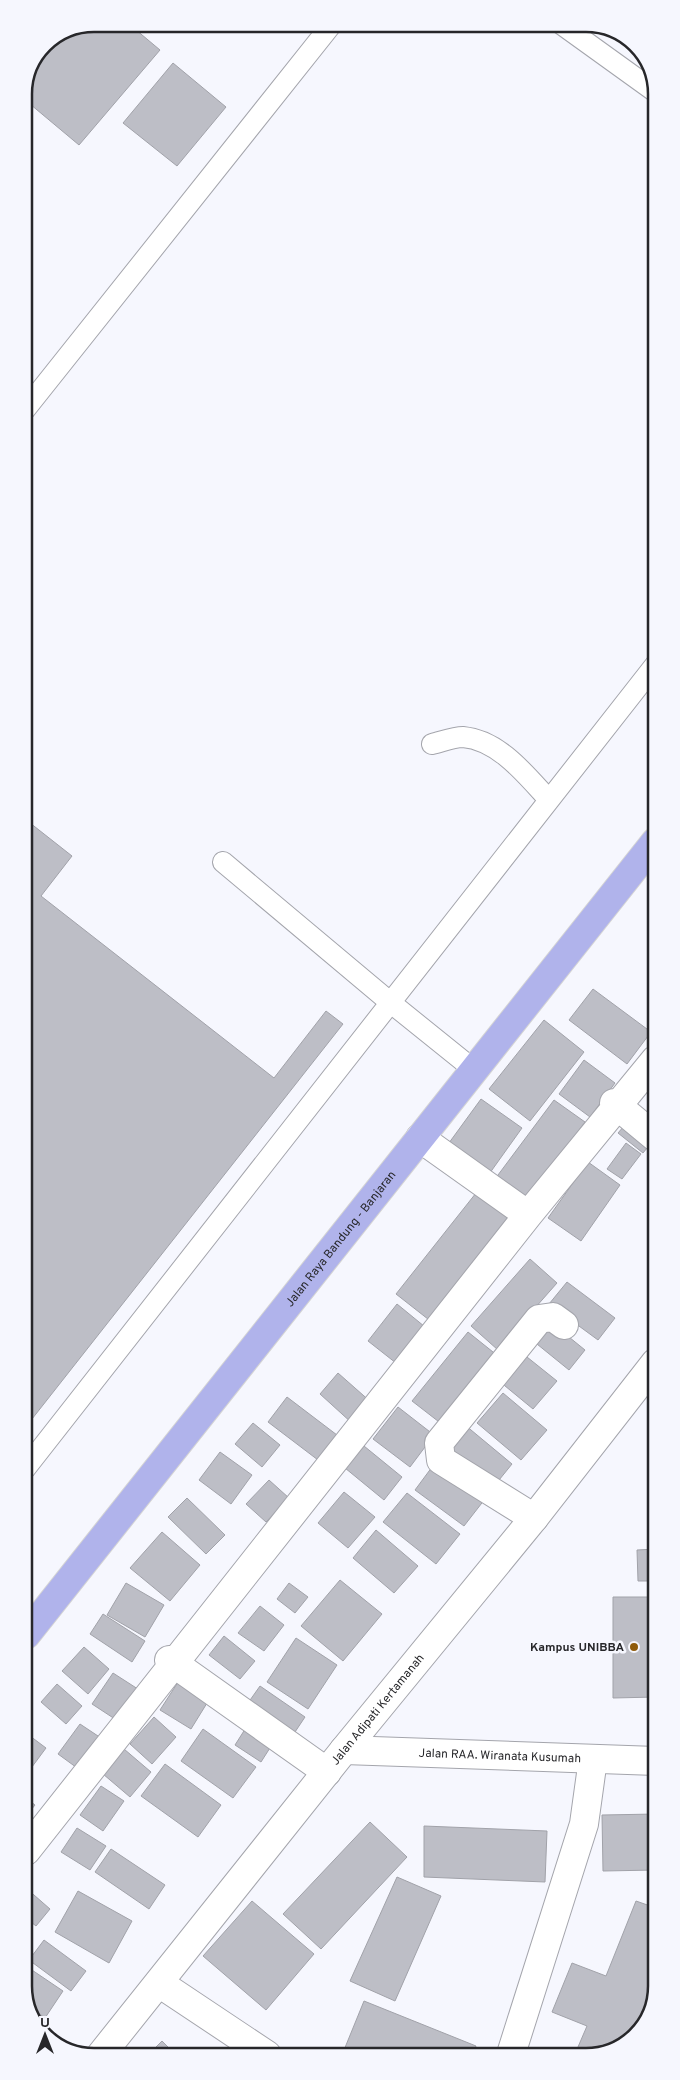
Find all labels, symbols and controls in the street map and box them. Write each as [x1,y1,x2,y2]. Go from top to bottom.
street label: Jalan Raya Bandung - Banjaran [282,1168,400,1311]
place label: Kampus UNIBBA [530,1640,624,1656]
marker: Kampus UNIBBA [628,1641,640,1653]
street label: Jalan Adipati Kertamanah [328,1651,428,1769]
street label: Jalan RAA. Wiranata Kusumah [418,1746,581,1767]
north arrow [20,2010,70,2060]
text: U [40,2015,50,2032]

